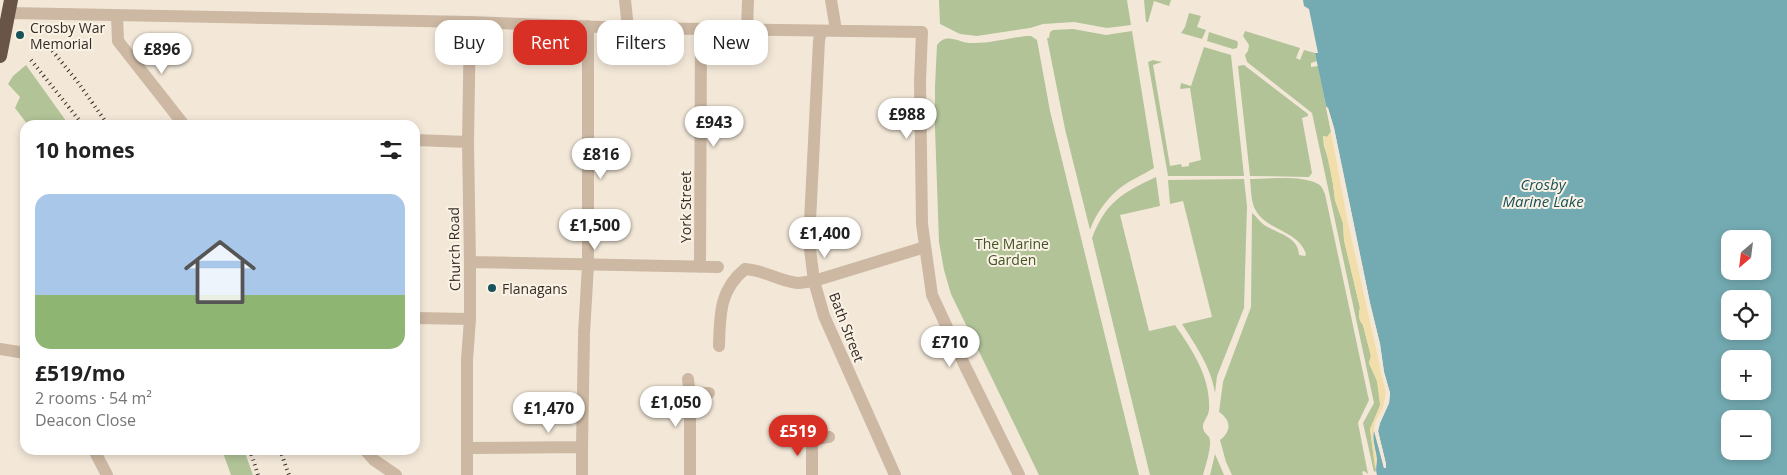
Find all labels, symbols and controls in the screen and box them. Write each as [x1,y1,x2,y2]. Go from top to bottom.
place label: Crosby War Memorial [30,18,106,53]
chip: Buy [435,20,503,65]
chip: Rent [513,20,587,65]
chip: Filters [597,20,684,65]
chip: New [694,20,768,65]
marker: Crosby War Memorial [14,29,26,41]
pin: £896 [132,32,192,75]
text: £896 [144,38,180,60]
pin: £988 [877,98,937,140]
text: £988 [889,103,925,125]
pin: £943 [684,106,744,148]
text: £943 [696,111,732,133]
text: 10 homes [35,136,135,164]
icon: filters [377,136,405,164]
pin: £816 [571,138,631,180]
text: £816 [583,143,619,165]
street label: York Street [676,171,695,243]
water label: Crosby Marine Lake [1502,174,1584,211]
street label: Church Road [444,207,464,291]
pin: £1,500 [554,208,636,251]
text: £1,500 [570,214,620,236]
pin: £1,400 [784,216,866,259]
text: £1,400 [800,222,850,244]
icon: home [175,227,265,317]
north arrow [1721,230,1771,280]
map controls [1721,230,1771,460]
park label: The Marine Garden [975,234,1049,269]
place label: Flanagans [502,279,568,298]
marker: Flanagans [486,282,498,294]
street label: Bath Street [825,289,869,365]
button: locate [1721,290,1771,340]
pin: £710 [920,326,980,368]
text: £710 [932,331,968,353]
button: + [1721,350,1771,400]
text: £519/mo [35,359,125,387]
pin: £1,050 [635,386,717,428]
text: 2 rooms · 54 m² [35,387,152,409]
text: £1,050 [651,391,701,413]
pin: £1,470 [508,392,590,434]
text: £1,470 [524,397,574,419]
text: Deacon Close [35,409,136,431]
button: − [1721,410,1771,460]
pin: £519 [768,414,828,457]
text: £519 [780,420,816,442]

